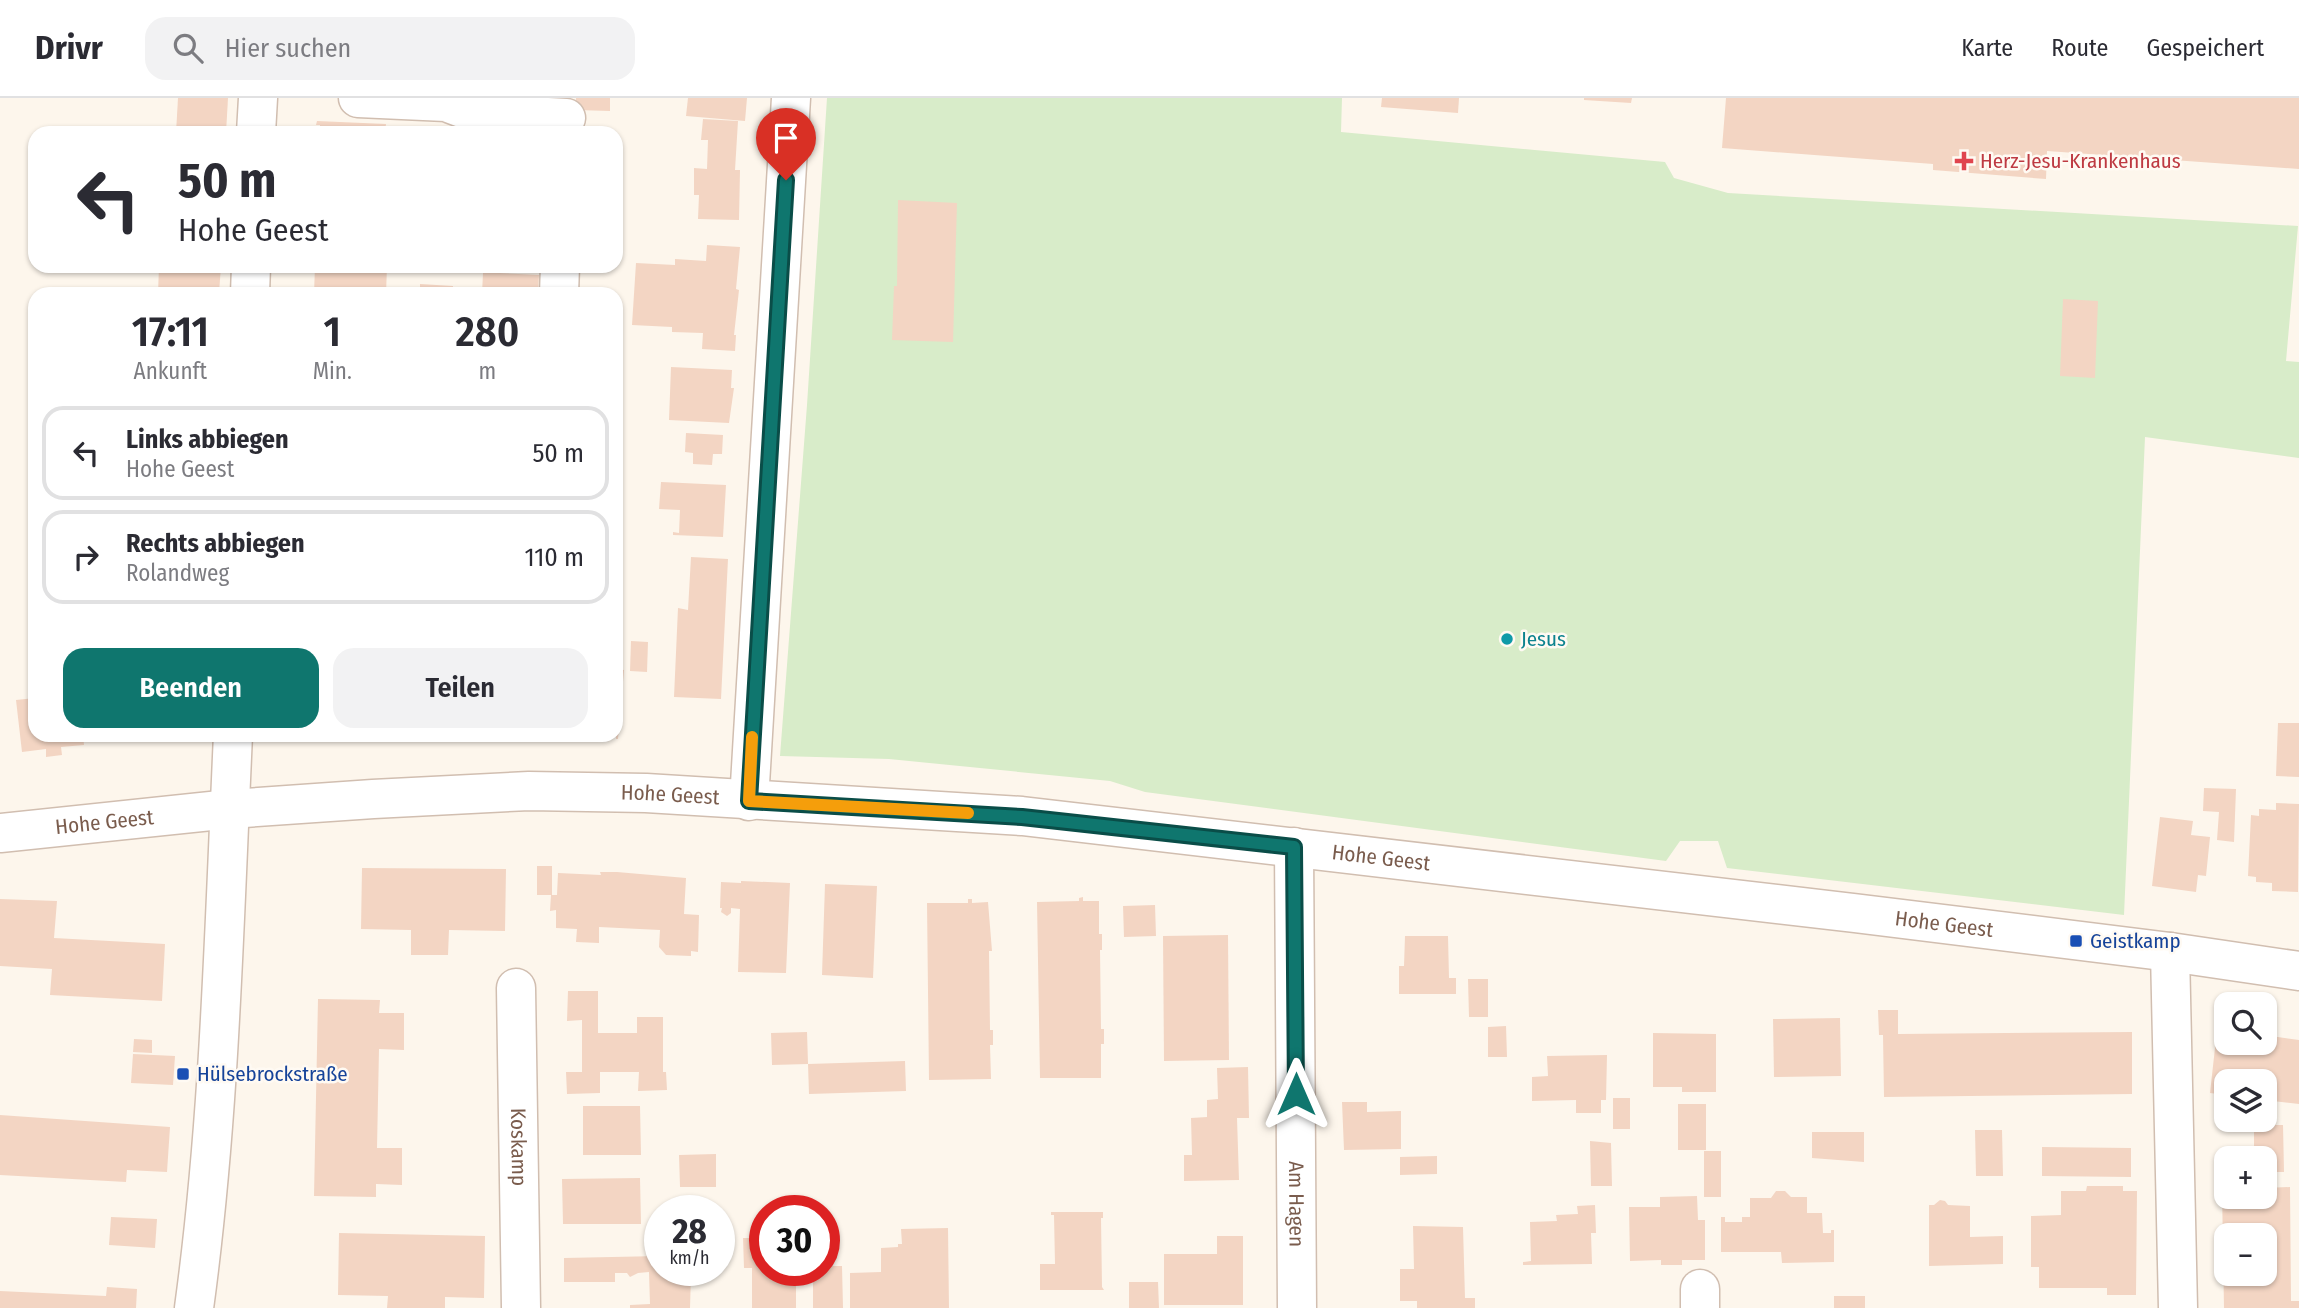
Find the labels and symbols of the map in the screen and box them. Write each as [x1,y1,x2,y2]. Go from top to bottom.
pin [756,108,816,180]
place label: Herz-Jesu-Krankenhaus [1980,148,2181,174]
marker: Herz-Jesu-Krankenhaus [1954,151,1974,171]
place label: Jesus [1521,626,1566,652]
marker: Jesus [1499,631,1515,647]
street label: Hohe Geest [621,780,720,810]
street label: Hohe Geest [54,804,155,840]
street label: Hohe Geest [1330,839,1432,877]
street label: Hohe Geest [1894,905,1995,943]
place label: Geistkamp [2090,928,2181,954]
marker: Geistkamp [2068,933,2084,949]
position arrow [1259,1057,1333,1131]
place label: Hülsebrockstraße [197,1061,348,1087]
marker: Hülsebrockstraße [175,1066,191,1082]
street label: Koskamp [505,1108,532,1186]
street label: Am Hagen [1283,1161,1310,1247]
speed limit sign: 30 [749,1195,840,1286]

